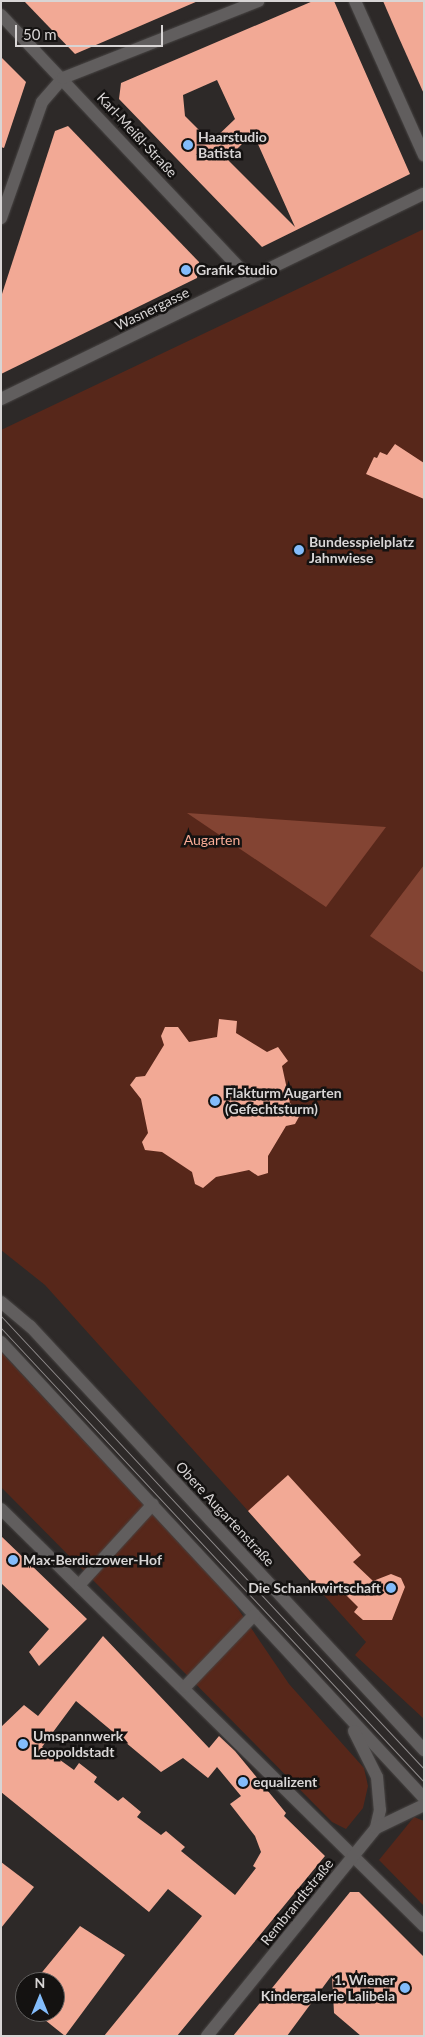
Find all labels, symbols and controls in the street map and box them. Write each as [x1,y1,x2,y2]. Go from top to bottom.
scale bar [18,15,165,47]
text: 50 m [23,25,57,43]
street label: Karl-Meißl-Straße [93,89,181,181]
place label: Haarstudio Batista [198,129,267,162]
marker: Haarstudio Batista [182,139,194,151]
place label: Grafik Studio [196,262,277,278]
marker: Grafik Studio [180,264,192,276]
street label: Wasnergasse [112,284,192,334]
place label: Bundesspielplatz Jahnwiese [309,534,414,566]
marker: Bundesspielplatz Jahnwiese [293,544,305,556]
park label: Augarten [184,832,240,848]
place label: Flakturm Augarten (Gefechtsturm) [225,1085,342,1118]
marker: Flakturm Augarten (Gefechtsturm) [209,1095,221,1107]
street label: Obere Augartenstraße [172,1458,278,1570]
place label: Max-Berdiczower-Hof [23,1552,162,1568]
marker: Max-Berdiczower-Hof [7,1554,19,1566]
place label: Die Schankwirtschaft [248,1580,381,1596]
marker: Die Schankwirtschaft [385,1582,397,1594]
place label: Umspannwerk Leopoldstadt [33,1728,123,1760]
marker: Umspannwerk Leopoldstadt [17,1738,29,1750]
place label: equalizent [253,1774,317,1790]
marker: equalizent [237,1776,249,1788]
street label: Rembrandtstraße [257,1855,337,1949]
north arrow [15,1972,65,2022]
place label: 1. Wiener Kindergalerie Lalibela [261,1972,395,2004]
text: N [35,1974,45,1991]
marker: 1. Wiener Kindergalerie Lalibela [399,1982,411,1994]

